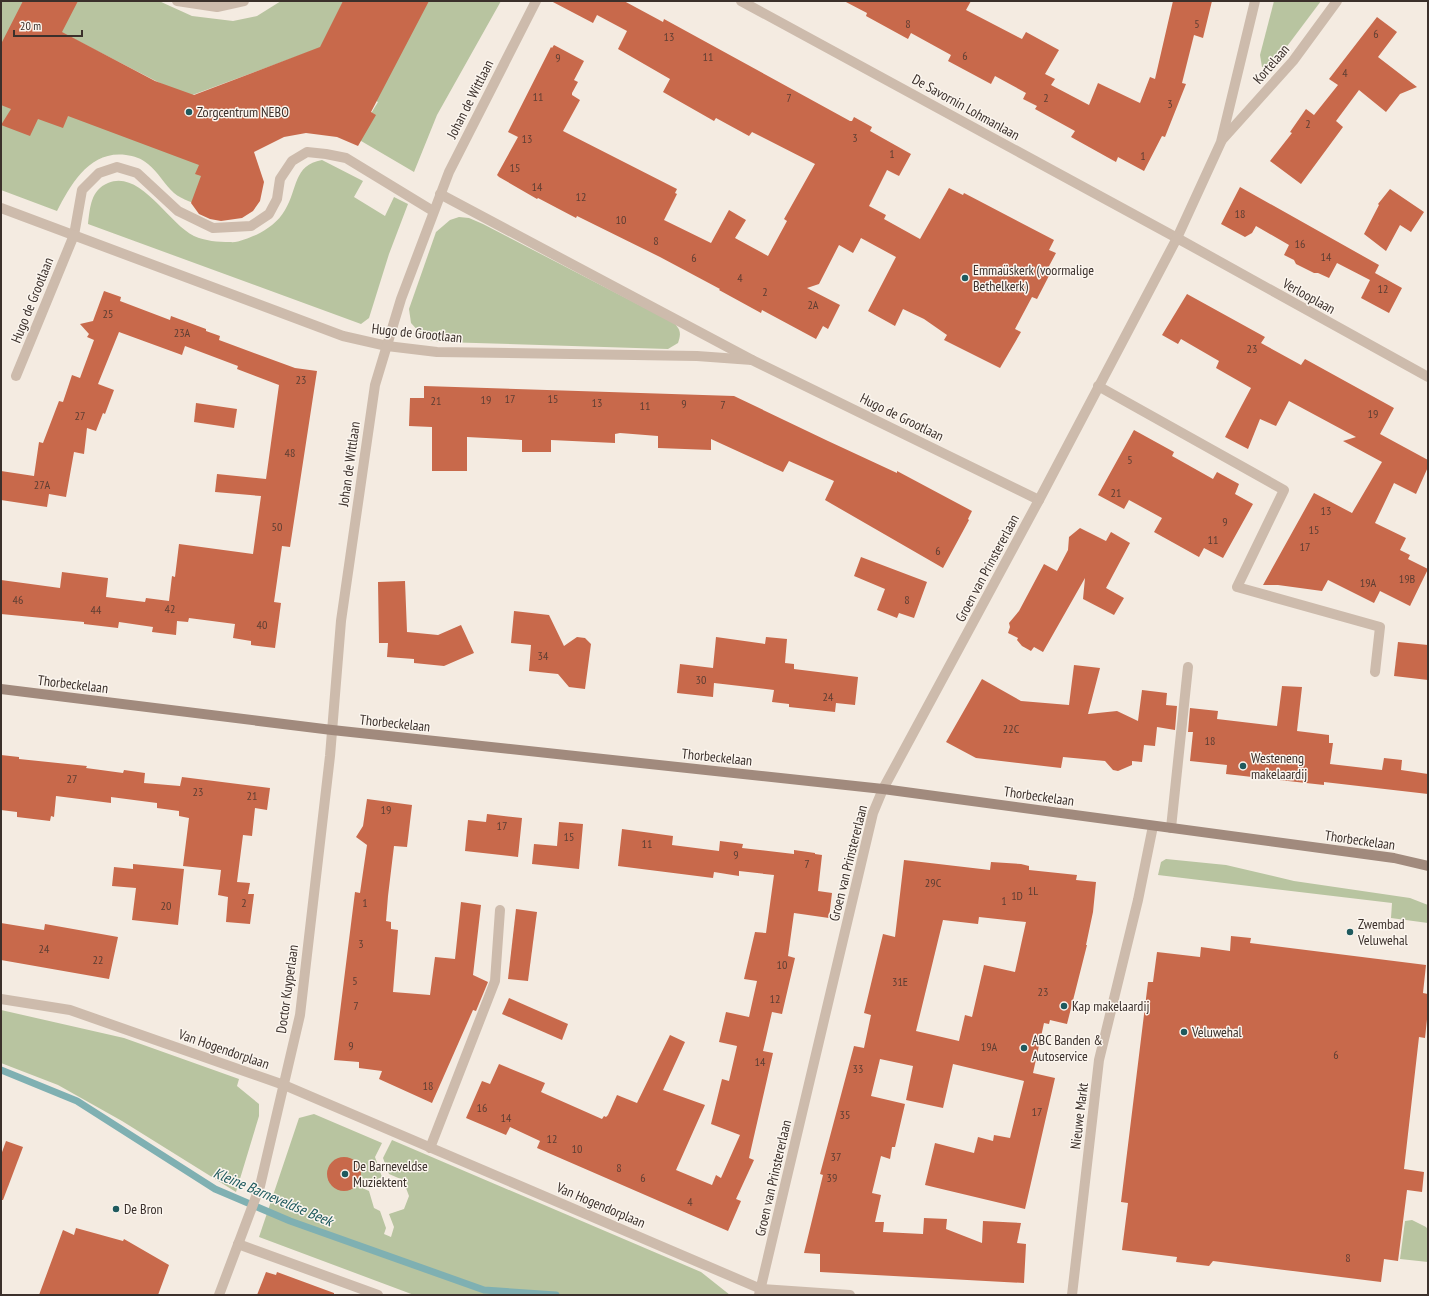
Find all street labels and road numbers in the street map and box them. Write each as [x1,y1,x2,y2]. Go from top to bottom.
street label: Kortelaan [1249,40,1293,88]
street label: Johan de Wittlaan [442,57,497,142]
street label: De Savornin Lohmanlaan [909,70,1023,144]
street label: Hugo de Grootlaan [7,255,57,345]
street label: Verlooplaan [1279,274,1339,318]
street label: Hugo de Grootlaan [371,319,463,347]
street label: Hugo de Grootlaan [857,389,947,445]
street label: Johan de Wittlaan [334,420,364,509]
street label: Groen van Prinstererlaan [951,511,1023,625]
street label: Thorbeckelaan [37,671,109,697]
street label: Thorbeckelaan [359,710,431,736]
street label: Thorbeckelaan [681,744,753,770]
street label: Thorbeckelaan [1003,782,1075,810]
street label: Groen van Prinstererlaan [825,803,871,923]
street label: Thorbeckelaan [1324,826,1396,854]
street label: Doctor Kuyperlaan [272,944,302,1034]
street label: Van Hogendorplaan [175,1025,272,1073]
street label: Nieuwe Markt [1066,1082,1092,1150]
street label: Groen van Prinstererlaan [751,1118,795,1238]
street label: Van Hogendorplaan [553,1178,648,1232]

